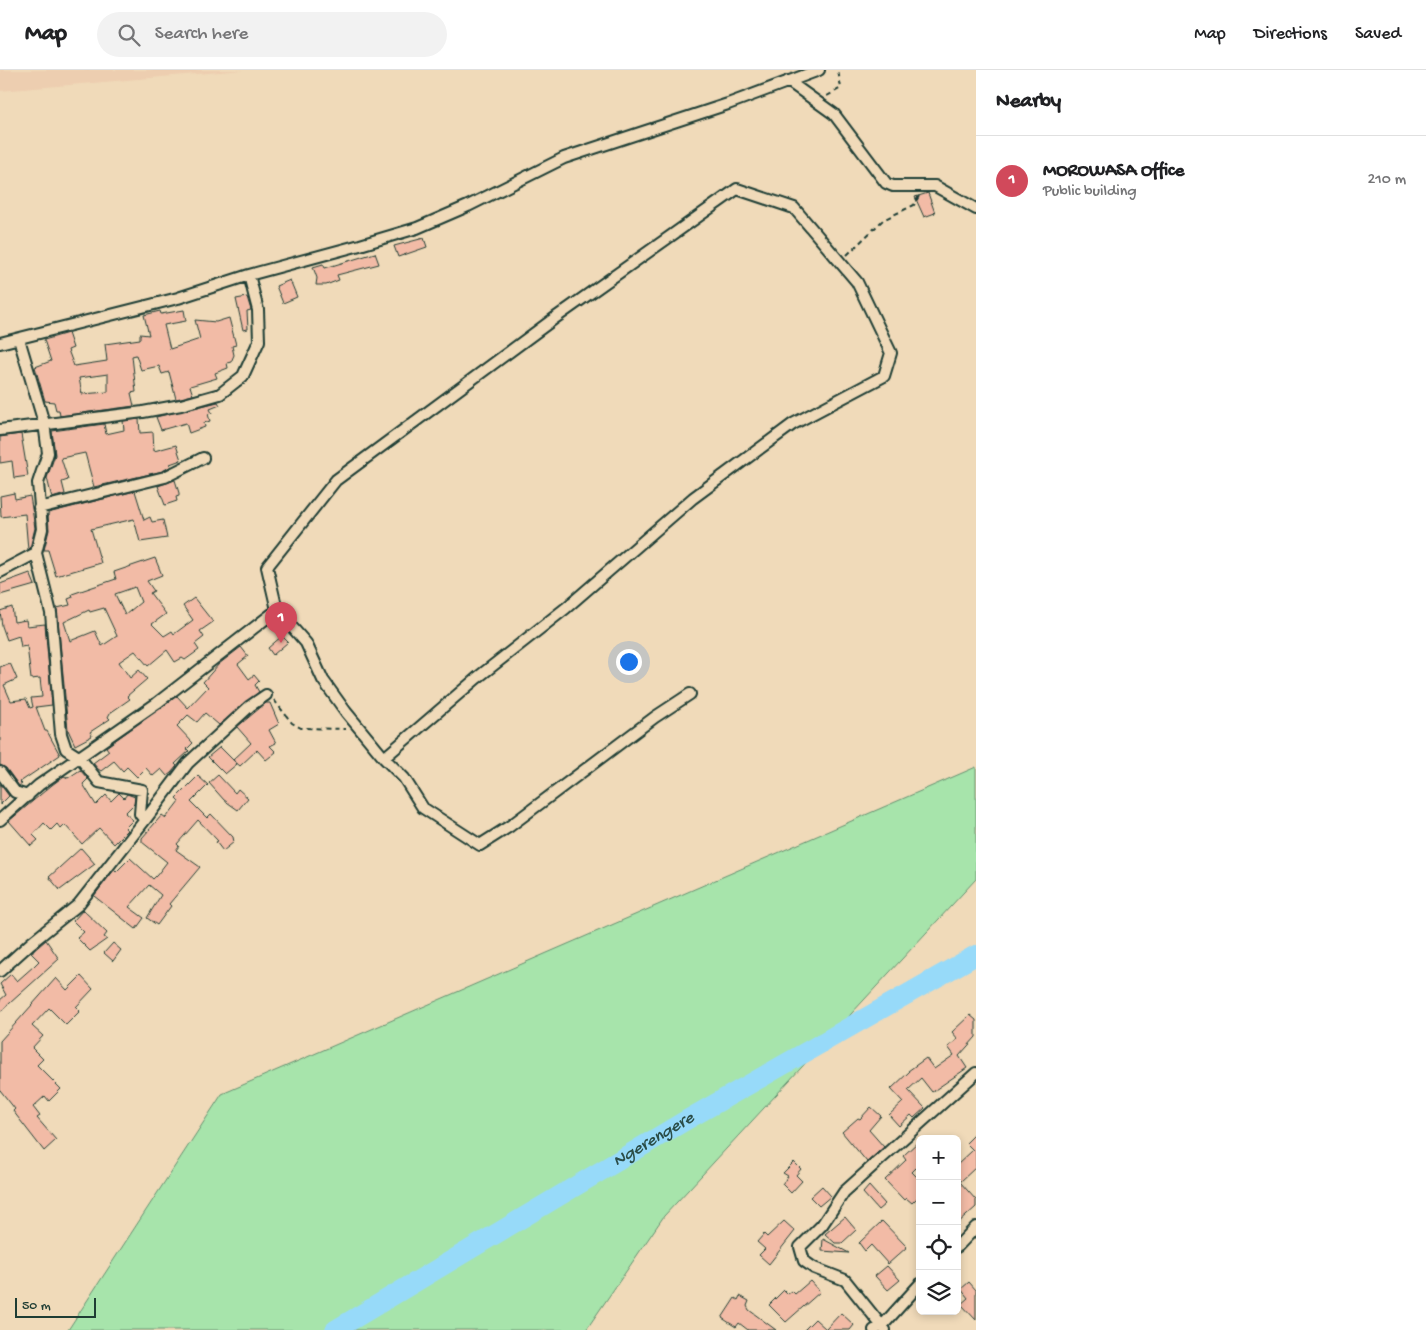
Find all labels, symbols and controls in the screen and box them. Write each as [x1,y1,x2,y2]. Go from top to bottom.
search box [97,12,447,57]
text: Map [25,20,67,49]
icon: search [115,21,143,49]
text: Search here [155,23,248,46]
text: Map [1194,24,1226,45]
text: Directions [1254,24,1327,45]
text: Saved [1355,24,1401,45]
text: Nearby [996,90,1061,115]
text: MOROWASA Office [1043,160,1184,183]
text: 1 [1009,171,1015,190]
text: 210 m [1367,171,1406,190]
text: Public building [1043,183,1137,202]
pin: 1 [265,602,297,643]
your location [616,649,642,675]
water label: Ngerengere [609,1107,698,1172]
map controls [916,1135,961,1315]
button: + [916,1135,961,1180]
button: − [916,1180,961,1225]
button: locate [916,1225,961,1270]
button: layers [916,1270,961,1315]
scale bar [15,1295,96,1318]
text: 50 m [22,1298,51,1315]

